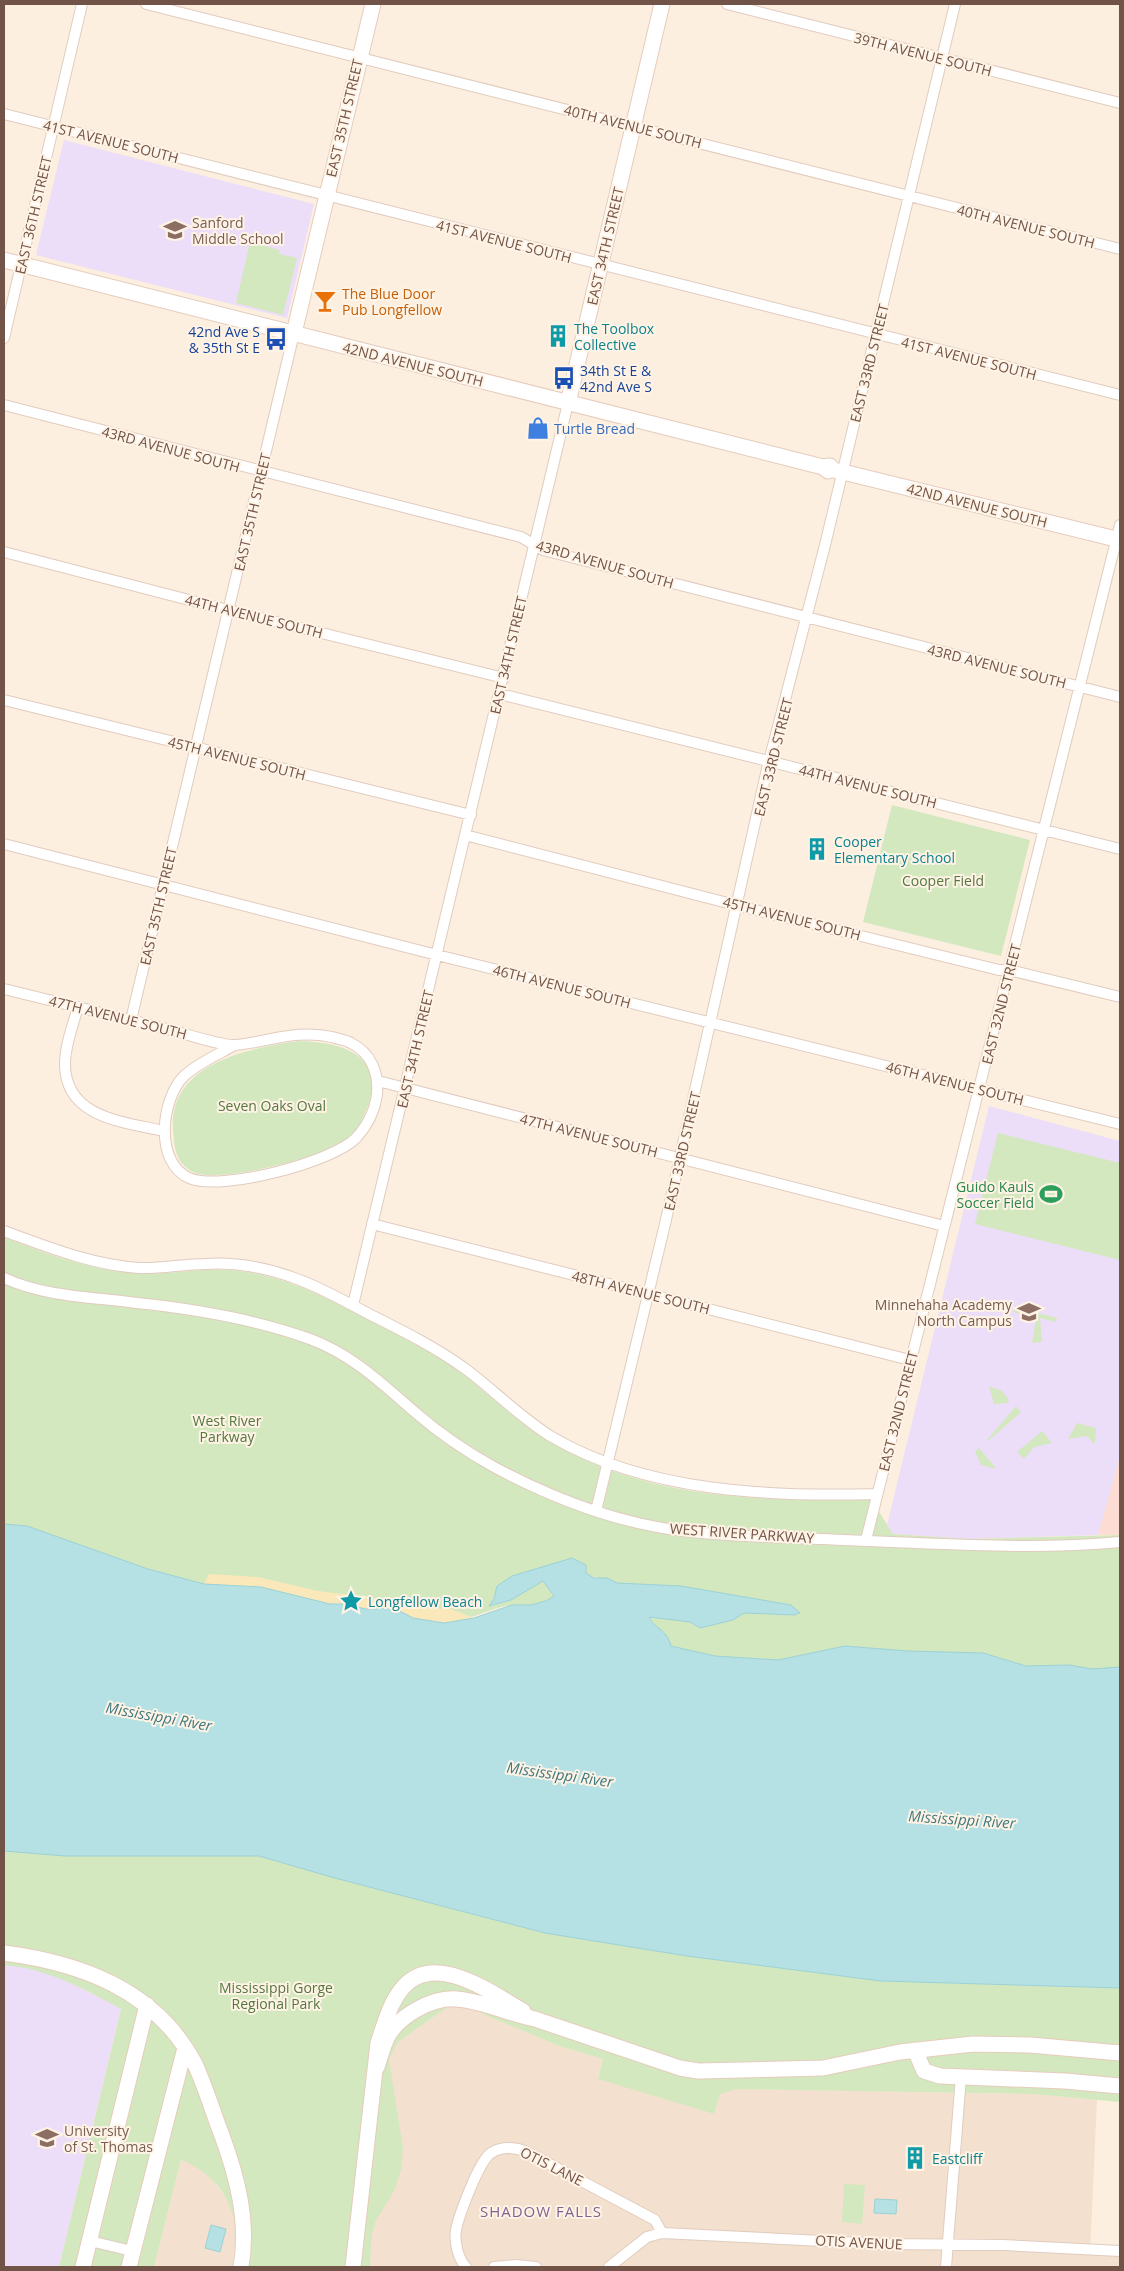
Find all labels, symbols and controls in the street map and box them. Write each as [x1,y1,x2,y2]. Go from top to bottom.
street label: 39TH AVENUE SOUTH [852,28,994,80]
street label: EAST 35TH STREET [321,57,367,179]
street label: 40TH AVENUE SOUTH [562,100,704,152]
street label: 41ST AVENUE SOUTH [41,115,181,167]
street label: EAST 36TH STREET [10,154,56,276]
street label: EAST 34TH STREET [582,185,628,307]
street label: 40TH AVENUE SOUTH [955,200,1097,252]
place label: Sanford Middle School [192,213,284,248]
street label: 41ST AVENUE SOUTH [434,215,574,267]
school or university icon: Sanford Middle School [162,217,188,243]
place label: The Blue Door Pub Longfellow [342,284,442,319]
bar icon: The Blue Door Pub Longfellow [312,288,338,314]
street label: EAST 33RD STREET [845,302,893,424]
place label: The Toolbox Collective [574,319,655,354]
place label: 42nd Ave S & 35th St E [188,322,260,357]
building icon: The Toolbox Collective [545,323,571,349]
bus stop icon: 42nd Ave S & 35th St E [263,326,289,352]
street label: 41ST AVENUE SOUTH [899,332,1039,384]
street label: 42ND AVENUE SOUTH [341,337,485,391]
place label: 34th St E & 42nd Ave S [580,361,652,396]
bus stop icon: 34th St E & 42nd Ave S [551,365,577,391]
shop icon: Turtle Bread [525,415,551,441]
place label: Turtle Bread [554,419,635,438]
street label: 43RD AVENUE SOUTH [100,421,242,477]
street label: EAST 35TH STREET [229,451,275,573]
street label: 42ND AVENUE SOUTH [905,478,1049,532]
street label: 43RD AVENUE SOUTH [534,535,676,593]
street label: 44TH AVENUE SOUTH [183,590,325,642]
street label: EAST 34TH STREET [485,594,531,716]
street label: 43RD AVENUE SOUTH [926,640,1068,692]
street label: EAST 33RD STREET [749,696,797,818]
street label: 45TH AVENUE SOUTH [166,732,308,784]
street label: 44TH AVENUE SOUTH [797,760,939,812]
place label: Cooper Elementary School [834,832,955,867]
building icon: Cooper Elementary School [804,836,830,862]
street label: EAST 35TH STREET [135,845,181,967]
park label: Cooper Field [902,871,984,890]
street label: 45TH AVENUE SOUTH [721,892,863,944]
street label: EAST 32ND STREET [977,942,1025,1066]
street label: 46TH AVENUE SOUTH [491,960,633,1012]
street label: EAST 34TH STREET [392,988,438,1110]
street label: 47TH AVENUE SOUTH [47,991,189,1043]
street label: 46TH AVENUE SOUTH [884,1057,1026,1109]
street label: EAST 33RD STREET [659,1089,705,1212]
park label: Seven Oaks Oval [218,1096,326,1115]
street label: 47TH AVENUE SOUTH [518,1109,660,1161]
place label: Guido Kauls Soccer Field [956,1177,1034,1212]
sports icon: Guido Kauls Soccer Field [1038,1181,1064,1207]
street label: 48TH AVENUE SOUTH [570,1266,712,1318]
place label: Minnehaha Academy North Campus [875,1295,1013,1330]
school or university icon: Minnehaha Academy North Campus [1016,1299,1042,1325]
street label: EAST 32ND STREET [874,1349,922,1473]
park label: West River Parkway [193,1411,262,1446]
street label: WEST RIVER PARKWAY [669,1518,815,1548]
place icon: Longfellow Beach [338,1588,364,1614]
place label: Longfellow Beach [368,1592,482,1611]
water label: Mississippi River [104,1697,215,1735]
water label: Mississippi River [505,1757,616,1792]
water label: Mississippi River [908,1805,1017,1833]
park label: Mississippi Gorge Regional Park [219,1978,333,2013]
place label: University of St. Thomas [64,2121,153,2156]
school or university icon: University of St. Thomas [34,2125,60,2151]
street label: OTIS LANE [517,2142,587,2190]
building icon: Eastcliff [902,2145,928,2171]
place label: Eastcliff [932,2149,984,2168]
district label: SHADOW FALLS [480,2201,602,2221]
street label: OTIS AVENUE [815,2230,903,2254]

